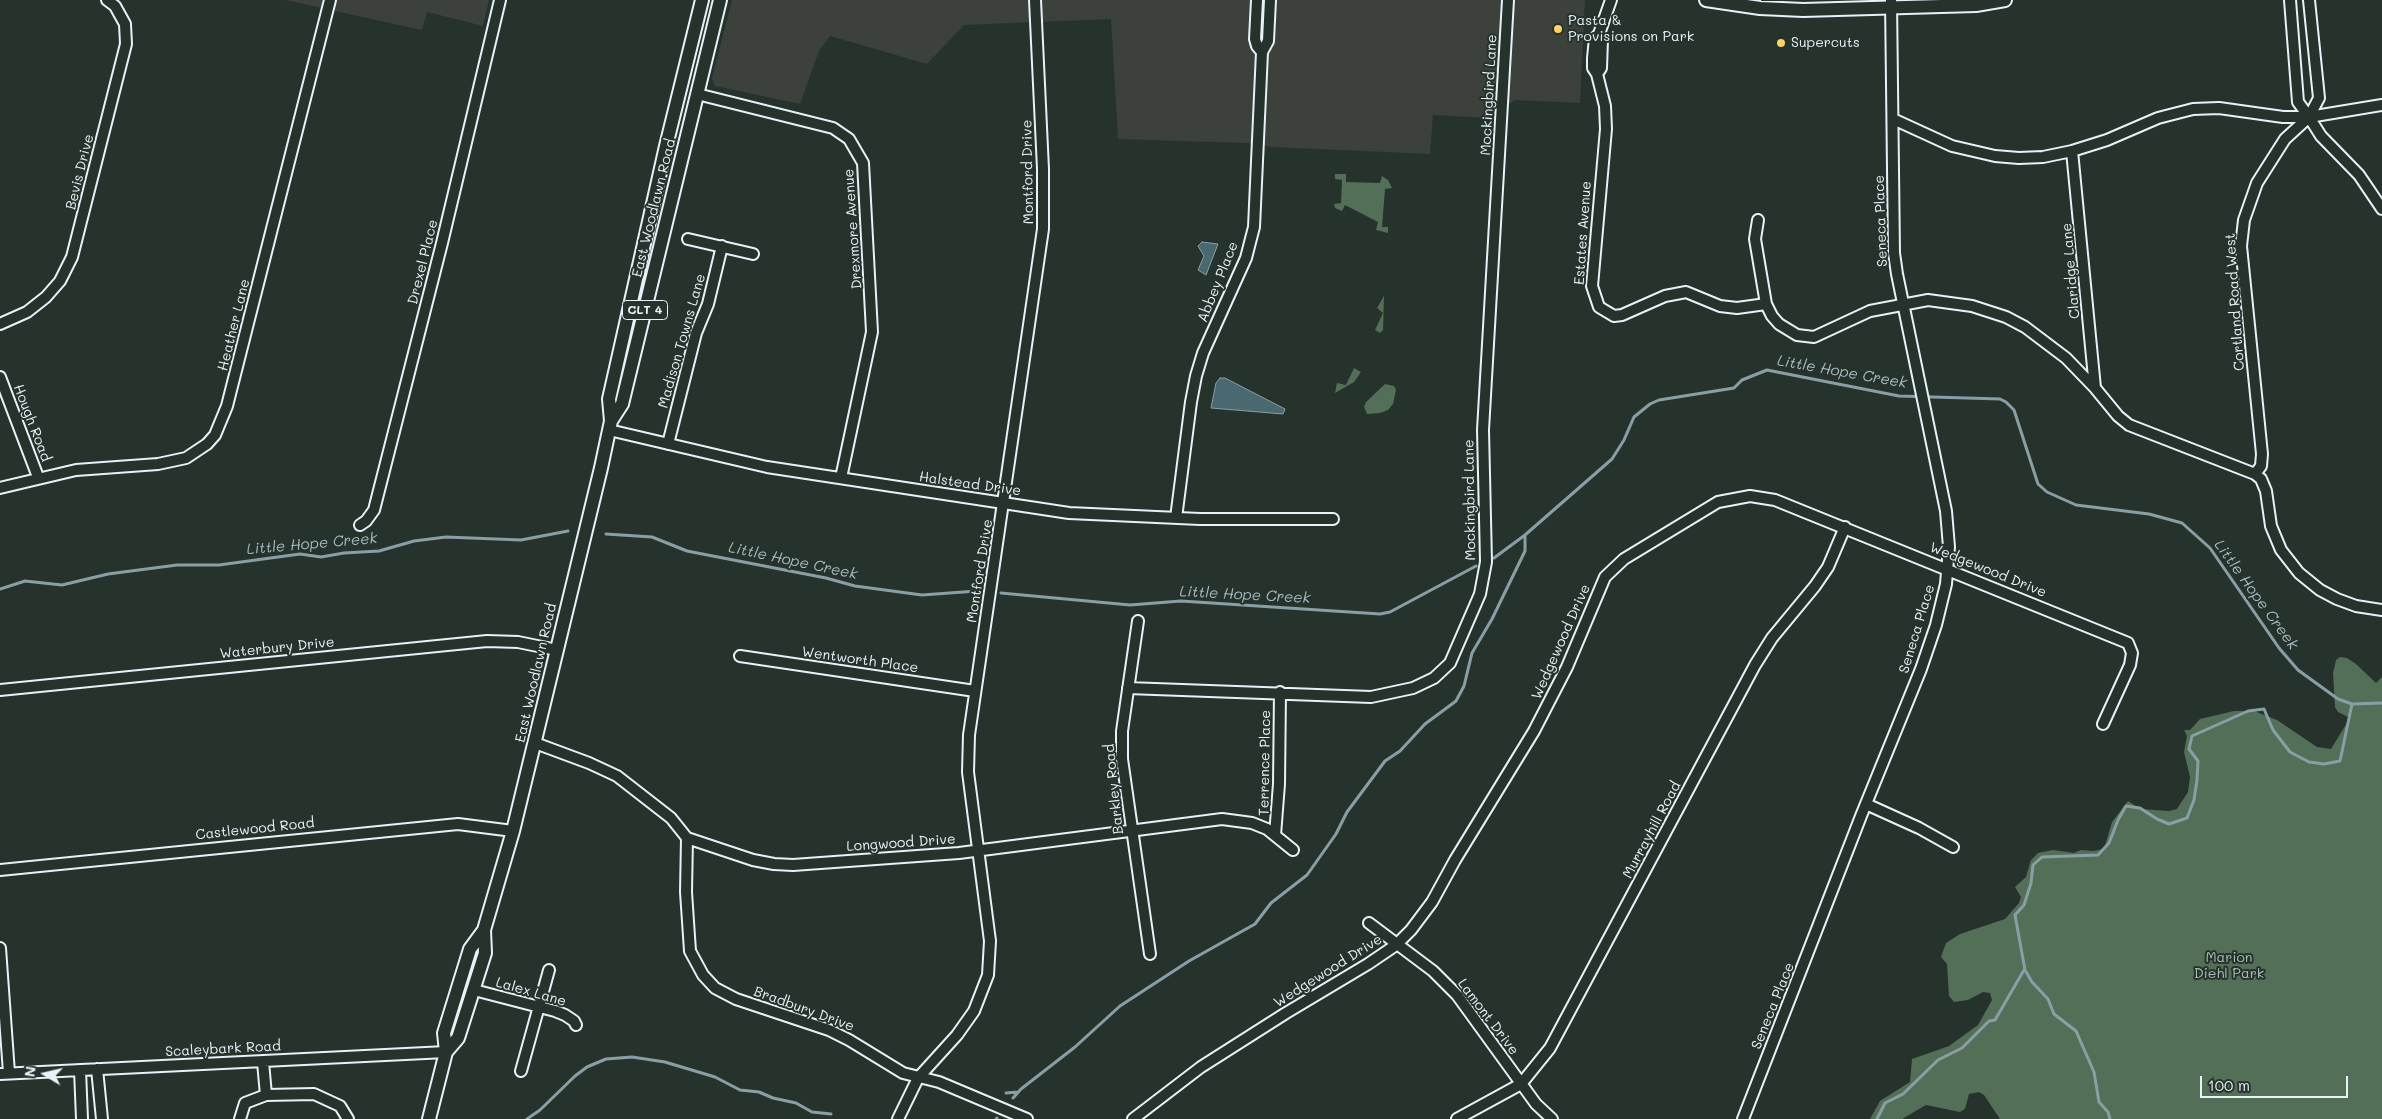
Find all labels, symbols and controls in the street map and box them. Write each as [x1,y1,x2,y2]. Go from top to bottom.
place label: Pasta & Provisions on Park [1568,13,1694,46]
marker: Pasta & Provisions on Park [1552,23,1564,35]
street label: Mockingbird Lane [1477,34,1501,156]
place label: Supercuts [1791,35,1860,51]
marker: Supercuts [1775,37,1787,49]
street label: Montford Drive [1019,120,1037,224]
street label: Bevis Drive [62,132,98,212]
street label: East Woodlawn Road [629,137,679,279]
street label: Drexmore Avenue [840,168,866,290]
street label: Seneca Place [1871,175,1891,267]
street label: Estates Avenue [1571,180,1595,286]
street label: Drexel Place [404,218,442,306]
street label: Claridge Lane [2058,222,2084,320]
street label: Cortland Road West [2222,233,2248,371]
street label: Abbey Place [1194,239,1242,325]
street label: Madison Towns Lane [655,272,709,410]
street label: Heather Lane [214,277,254,373]
road number: CLT 4 [622,300,668,320]
water label: Little Hope Creek [1776,352,1908,392]
street label: Hough Road [10,382,54,464]
street label: Mockingbird Lane [1461,439,1479,561]
street label: Halstead Drive [918,469,1022,499]
street label: Montford Drive [964,518,996,624]
water label: Little Hope Creek [246,529,378,559]
water label: Little Hope Creek [2210,537,2302,653]
water label: Little Hope Creek [727,539,859,583]
street label: Wedgewood Drive [1927,539,2049,601]
street label: Wedgewood Drive [1528,582,1594,702]
water label: Little Hope Creek [1179,583,1311,607]
street label: Seneca Place [1896,583,1938,675]
street label: East Woodlawn Road [512,602,560,744]
street label: Waterbury Drive [219,634,335,662]
street label: Wentworth Place [801,644,919,676]
street label: Terrence Place [1256,710,1274,816]
street label: Barkley Road [1101,743,1127,835]
street label: Murrayhill Road [1619,779,1685,881]
street label: Castlewood Road [195,814,315,844]
street label: Longwood Drive [846,831,956,855]
street label: Wedgewood Drive [1271,931,1385,1011]
park label: Marion Diehl Park [2194,950,2264,982]
street label: Seneca Place [1748,960,1798,1052]
street label: Lalex Lane [494,974,568,1010]
street label: Lamont Drive [1454,976,1522,1058]
street label: Bradbury Drive [751,983,857,1035]
street label: Scaleybark Road [165,1038,281,1060]
north arrow [20,1049,70,1099]
text: N [19,1065,40,1078]
scale bar [2202,1066,2350,1098]
text: 100 m [2208,1075,2250,1095]

